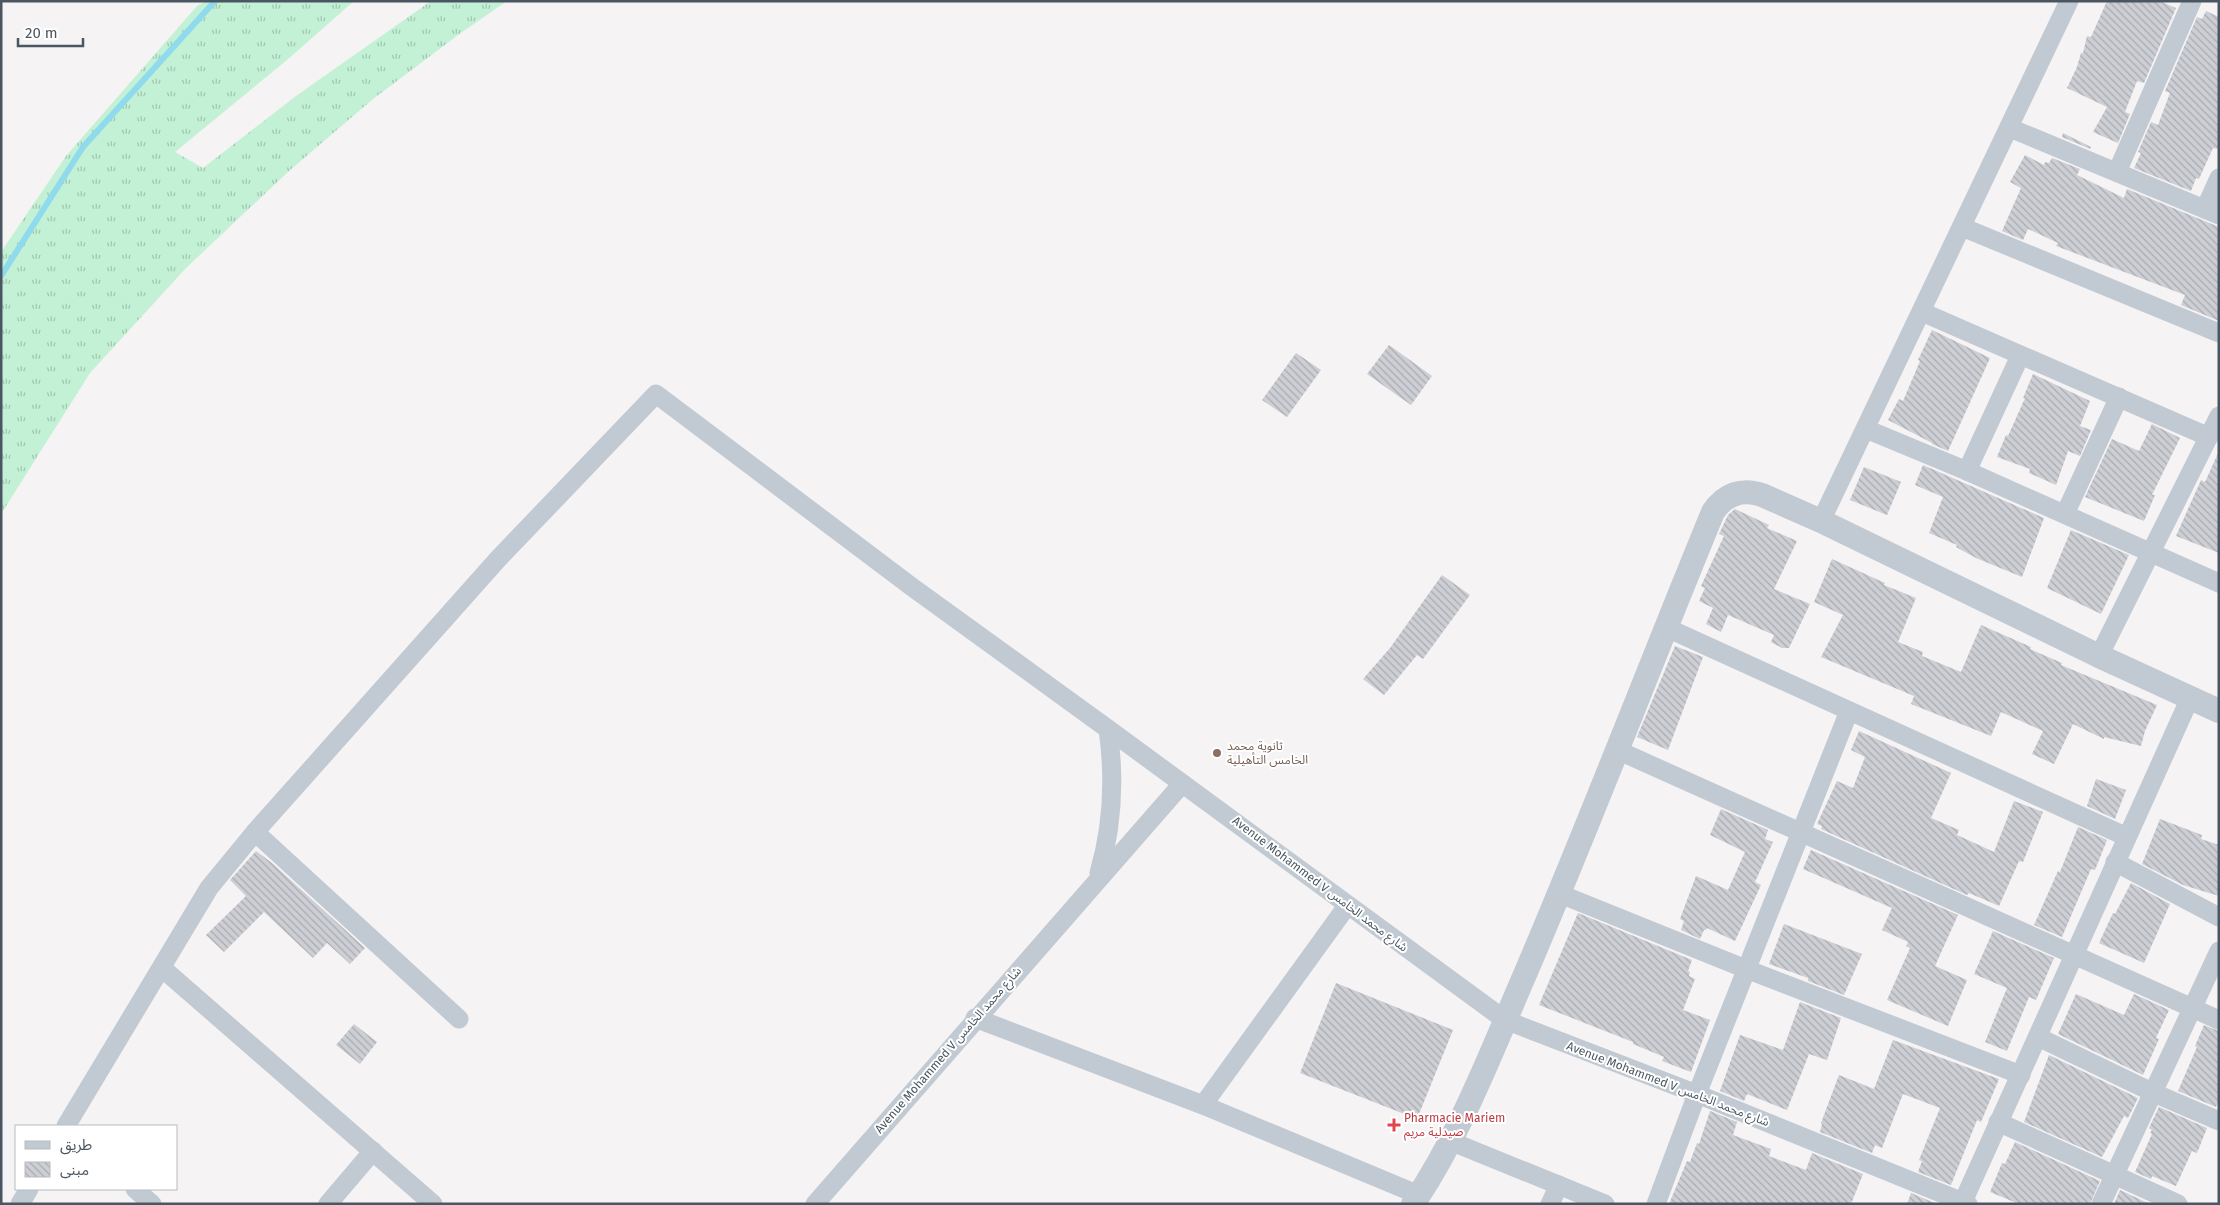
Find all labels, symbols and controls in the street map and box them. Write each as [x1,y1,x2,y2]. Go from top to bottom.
scale bar [18,15,82,47]
text: 20 m [25,24,58,42]
place label: ثانوية محمد الخامس التأهيلية [1227,739,1308,767]
marker: ثانوية محمد الخامس التأهيلية [1211,747,1223,759]
street label: Avenue Mohammed V شارع محمد الخامس [1228,813,1410,956]
street label: Avenue Mohammed V شارع محمد الخامس [872,964,1026,1137]
street label: Avenue Mohammed V شارع محمد الخامس [1564,1039,1771,1131]
place label: Pharmacie Mariem صيدلية مريم [1404,1111,1505,1141]
marker: Pharmacie Mariem صيدلية مريم [1388,1119,1400,1131]
legend [15,1125,178,1190]
text: طريق [60,1136,92,1155]
text: مبنى [60,1161,89,1179]

